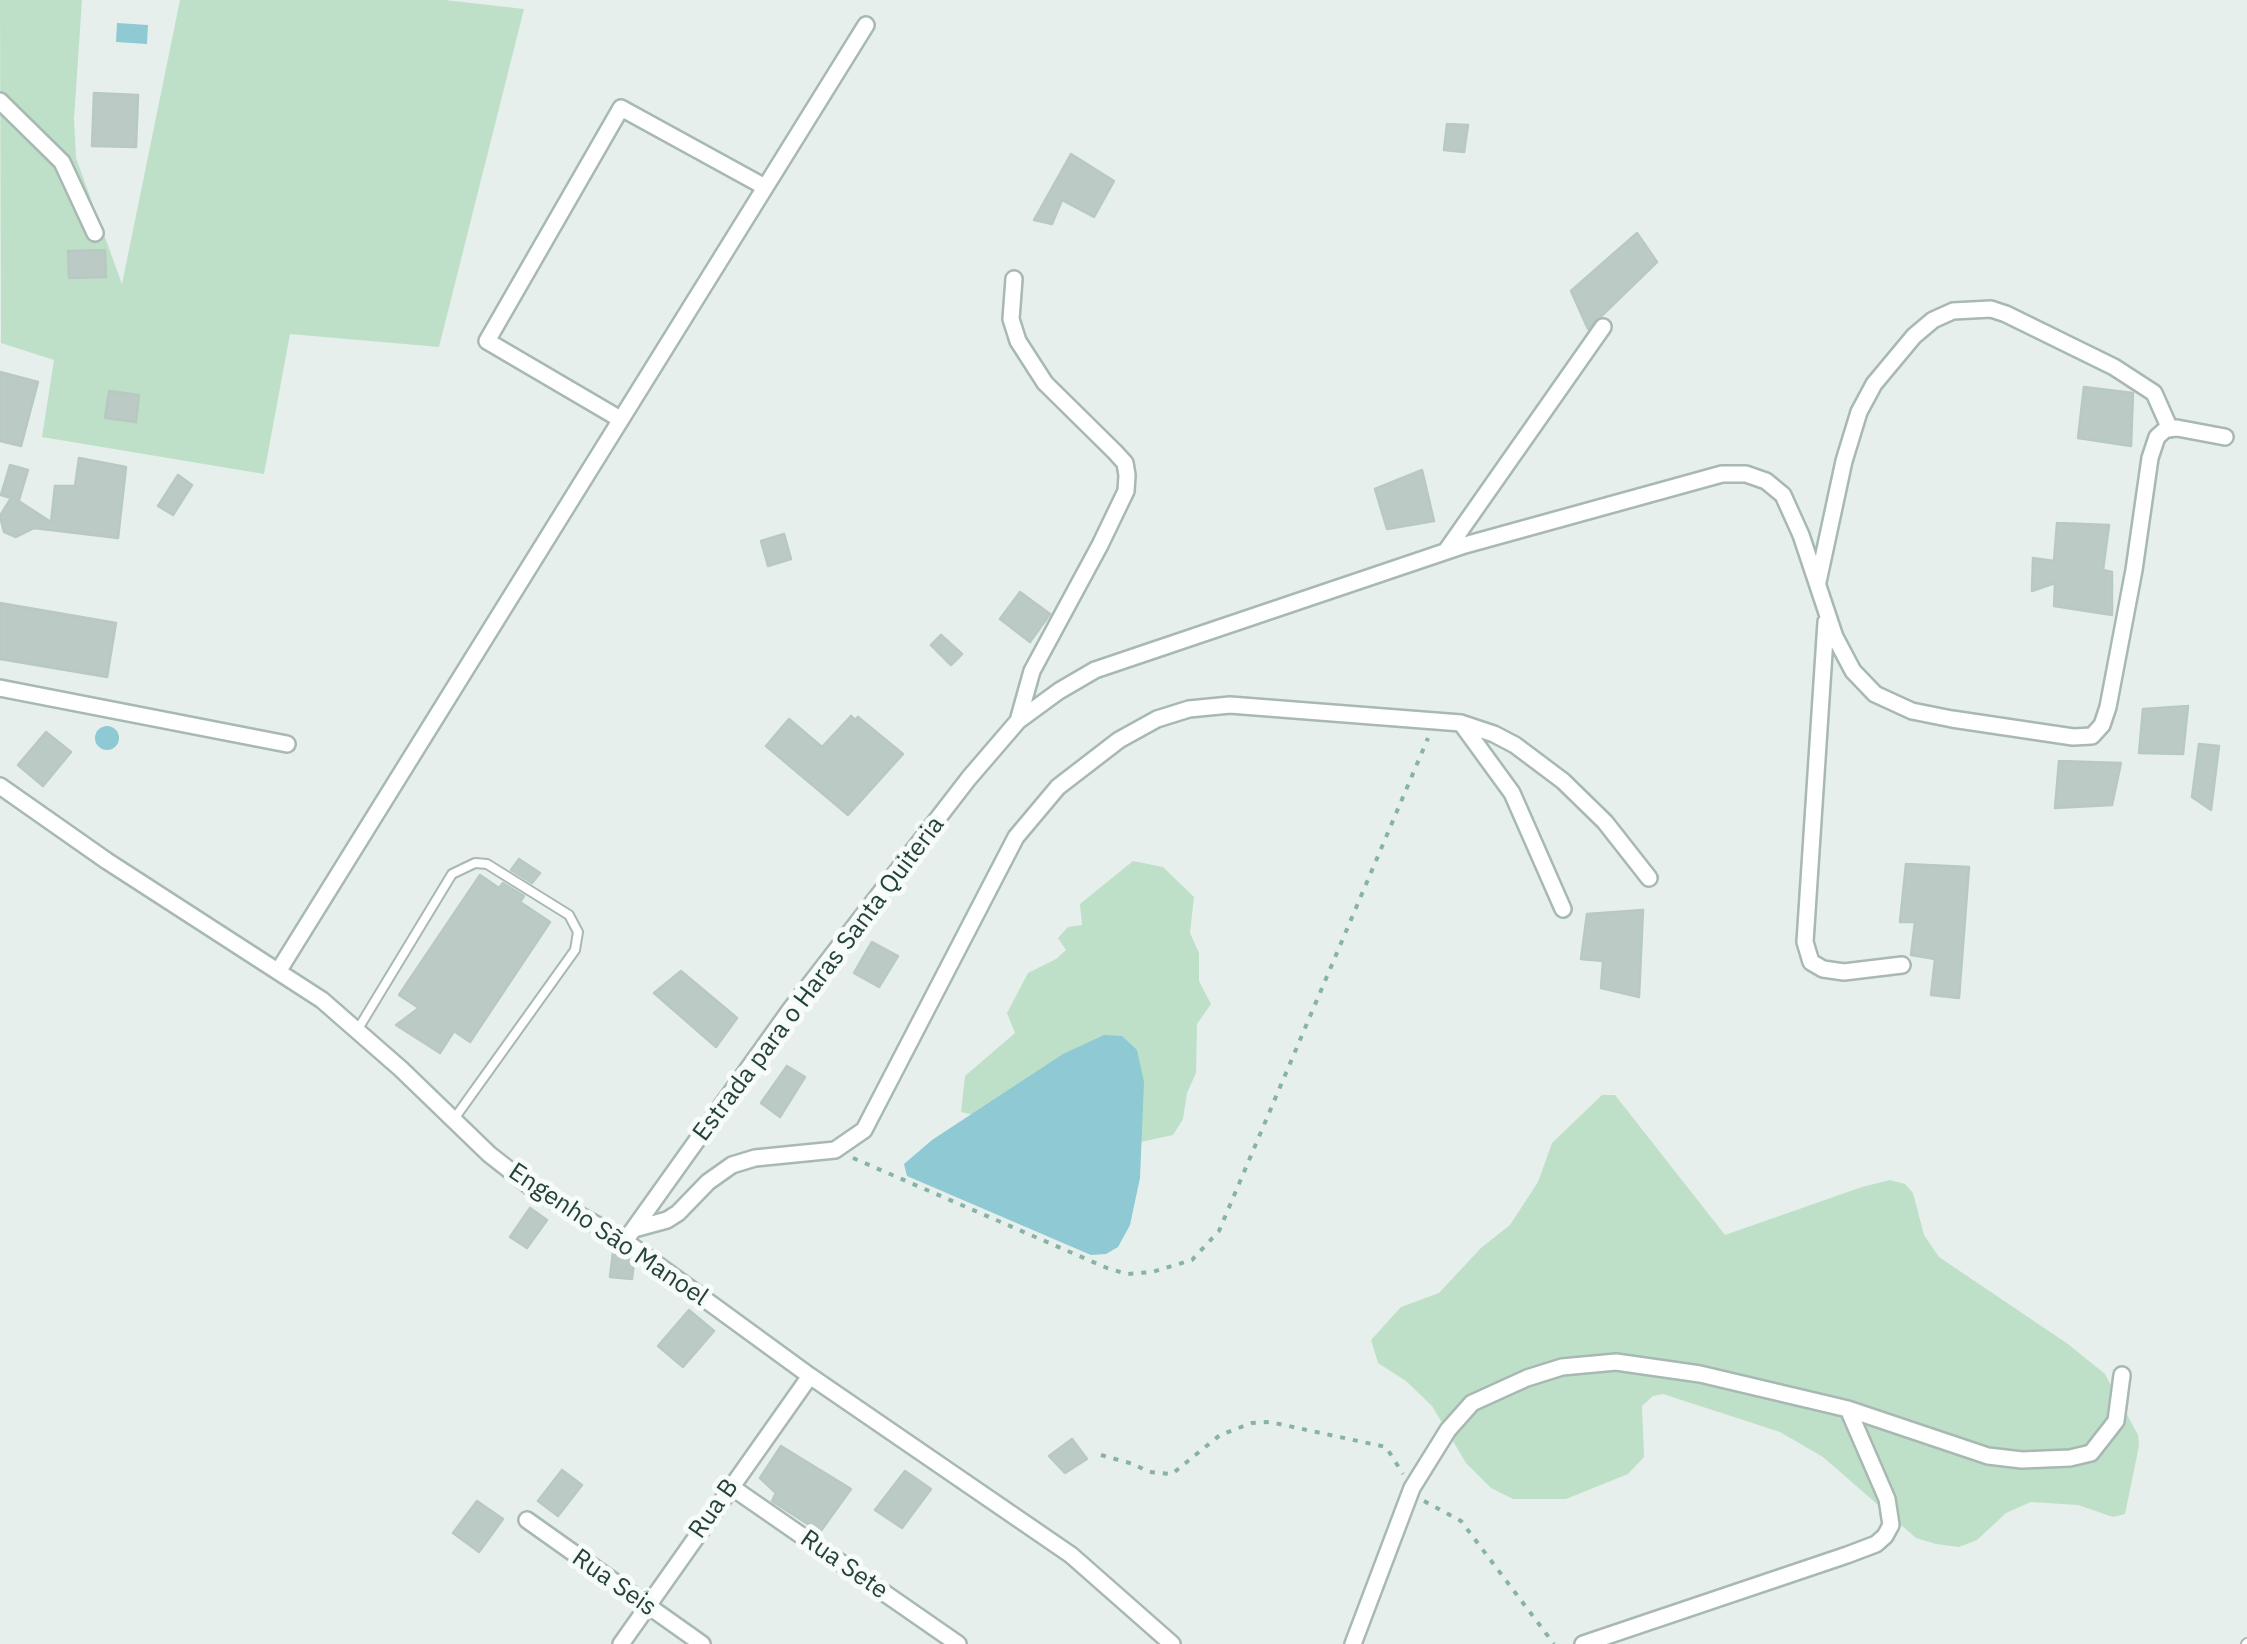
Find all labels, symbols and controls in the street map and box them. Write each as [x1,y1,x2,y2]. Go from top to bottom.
street label: Estrada para o Haras Santa Quiteria [687,811,951,1147]
street label: Engenho São Manoel [503,1157,713,1313]
street label: Rua B [683,1473,745,1545]
street label: Rua Sete [794,1524,894,1606]
street label: Rua Seis [566,1543,662,1623]

